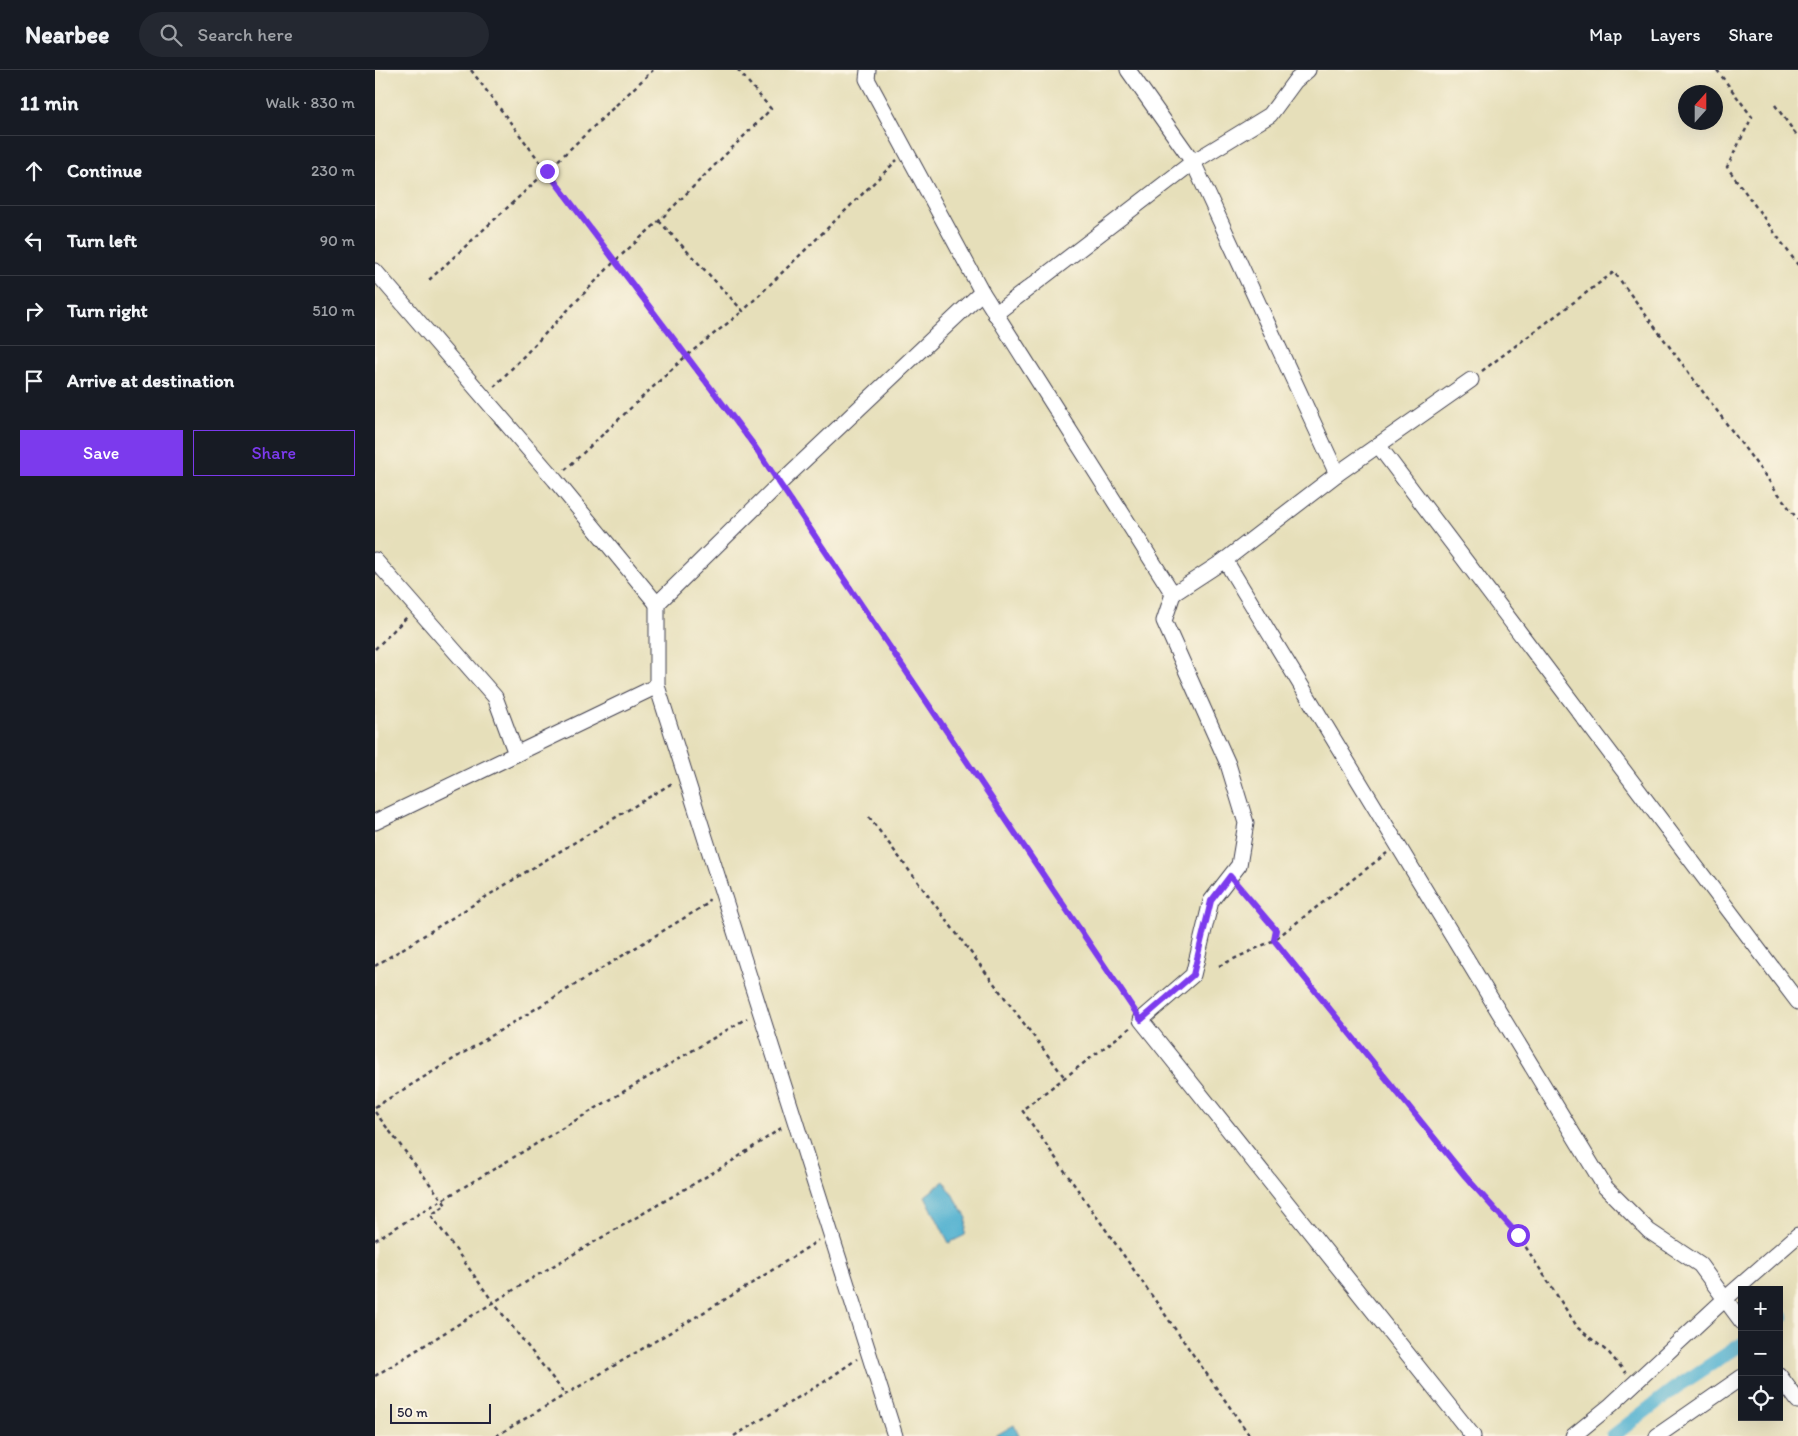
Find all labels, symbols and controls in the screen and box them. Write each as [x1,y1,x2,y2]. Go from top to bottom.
search box [139,12,489,57]
text: Nearbee [25,20,109,49]
icon: search [157,21,185,49]
text: Search here [197,23,293,46]
text: Map [1589,24,1622,46]
text: Layers [1650,24,1700,46]
text: Share [1728,24,1773,46]
north arrow [1678,85,1723,130]
text: 11 min [20,90,78,115]
text: Walk · 830 m [265,93,355,112]
icon: ahead [20,157,48,185]
text: Continue [67,159,142,182]
route end [536,160,559,183]
text: 230 m [311,161,355,180]
icon: left [20,227,48,255]
text: Turn left [67,229,137,252]
text: 90 m [320,231,355,250]
icon: right [20,297,48,325]
text: Turn right [67,299,148,322]
text: 510 m [312,301,355,320]
icon: arrive [20,367,48,395]
text: Arrive at destination [67,369,234,392]
button: Save [20,430,183,476]
button: Share [193,430,355,476]
route start [1507,1224,1530,1247]
map controls [1738,1286,1783,1421]
button: + [1738,1286,1783,1331]
button: − [1738,1331,1783,1376]
button: locate [1738,1376,1783,1421]
scale bar [390,1401,491,1424]
text: 50 m [397,1404,428,1421]

